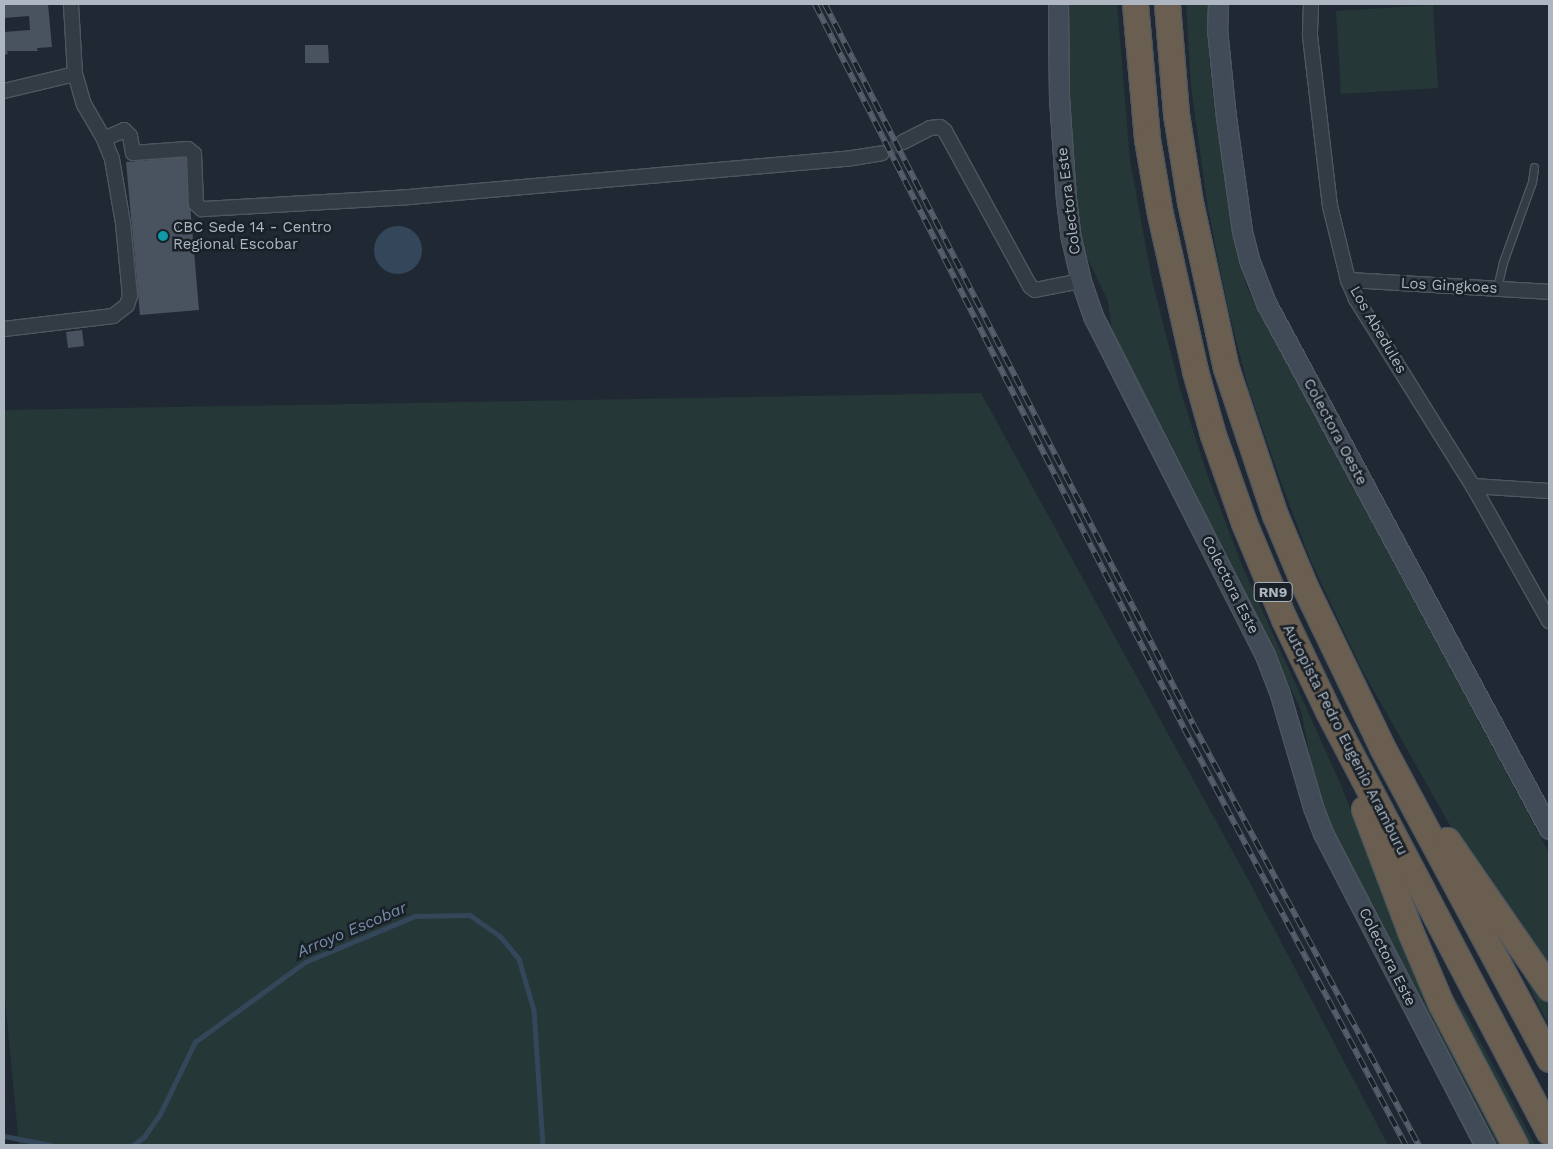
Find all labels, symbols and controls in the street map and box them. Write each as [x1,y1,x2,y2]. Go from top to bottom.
street label: Colectora Este [1053,146,1085,256]
place label: CBC Sede 14 - Centro Regional Escobar [173,218,332,253]
marker: CBC Sede 14 - Centro Regional Escobar [157,230,169,242]
street label: Los Gingkoes [1400,274,1498,298]
street label: Los Abedules [1346,283,1410,377]
street label: Colectora Oeste [1299,375,1371,489]
street label: Colectora Este [1197,533,1263,637]
road number: RN9 [1253,580,1293,604]
street label: Autopista Pedro Eugenio Aramburu [1278,621,1412,859]
water label: Arroyo Escobar [294,898,410,962]
street label: Colectora Este [1354,905,1420,1009]

